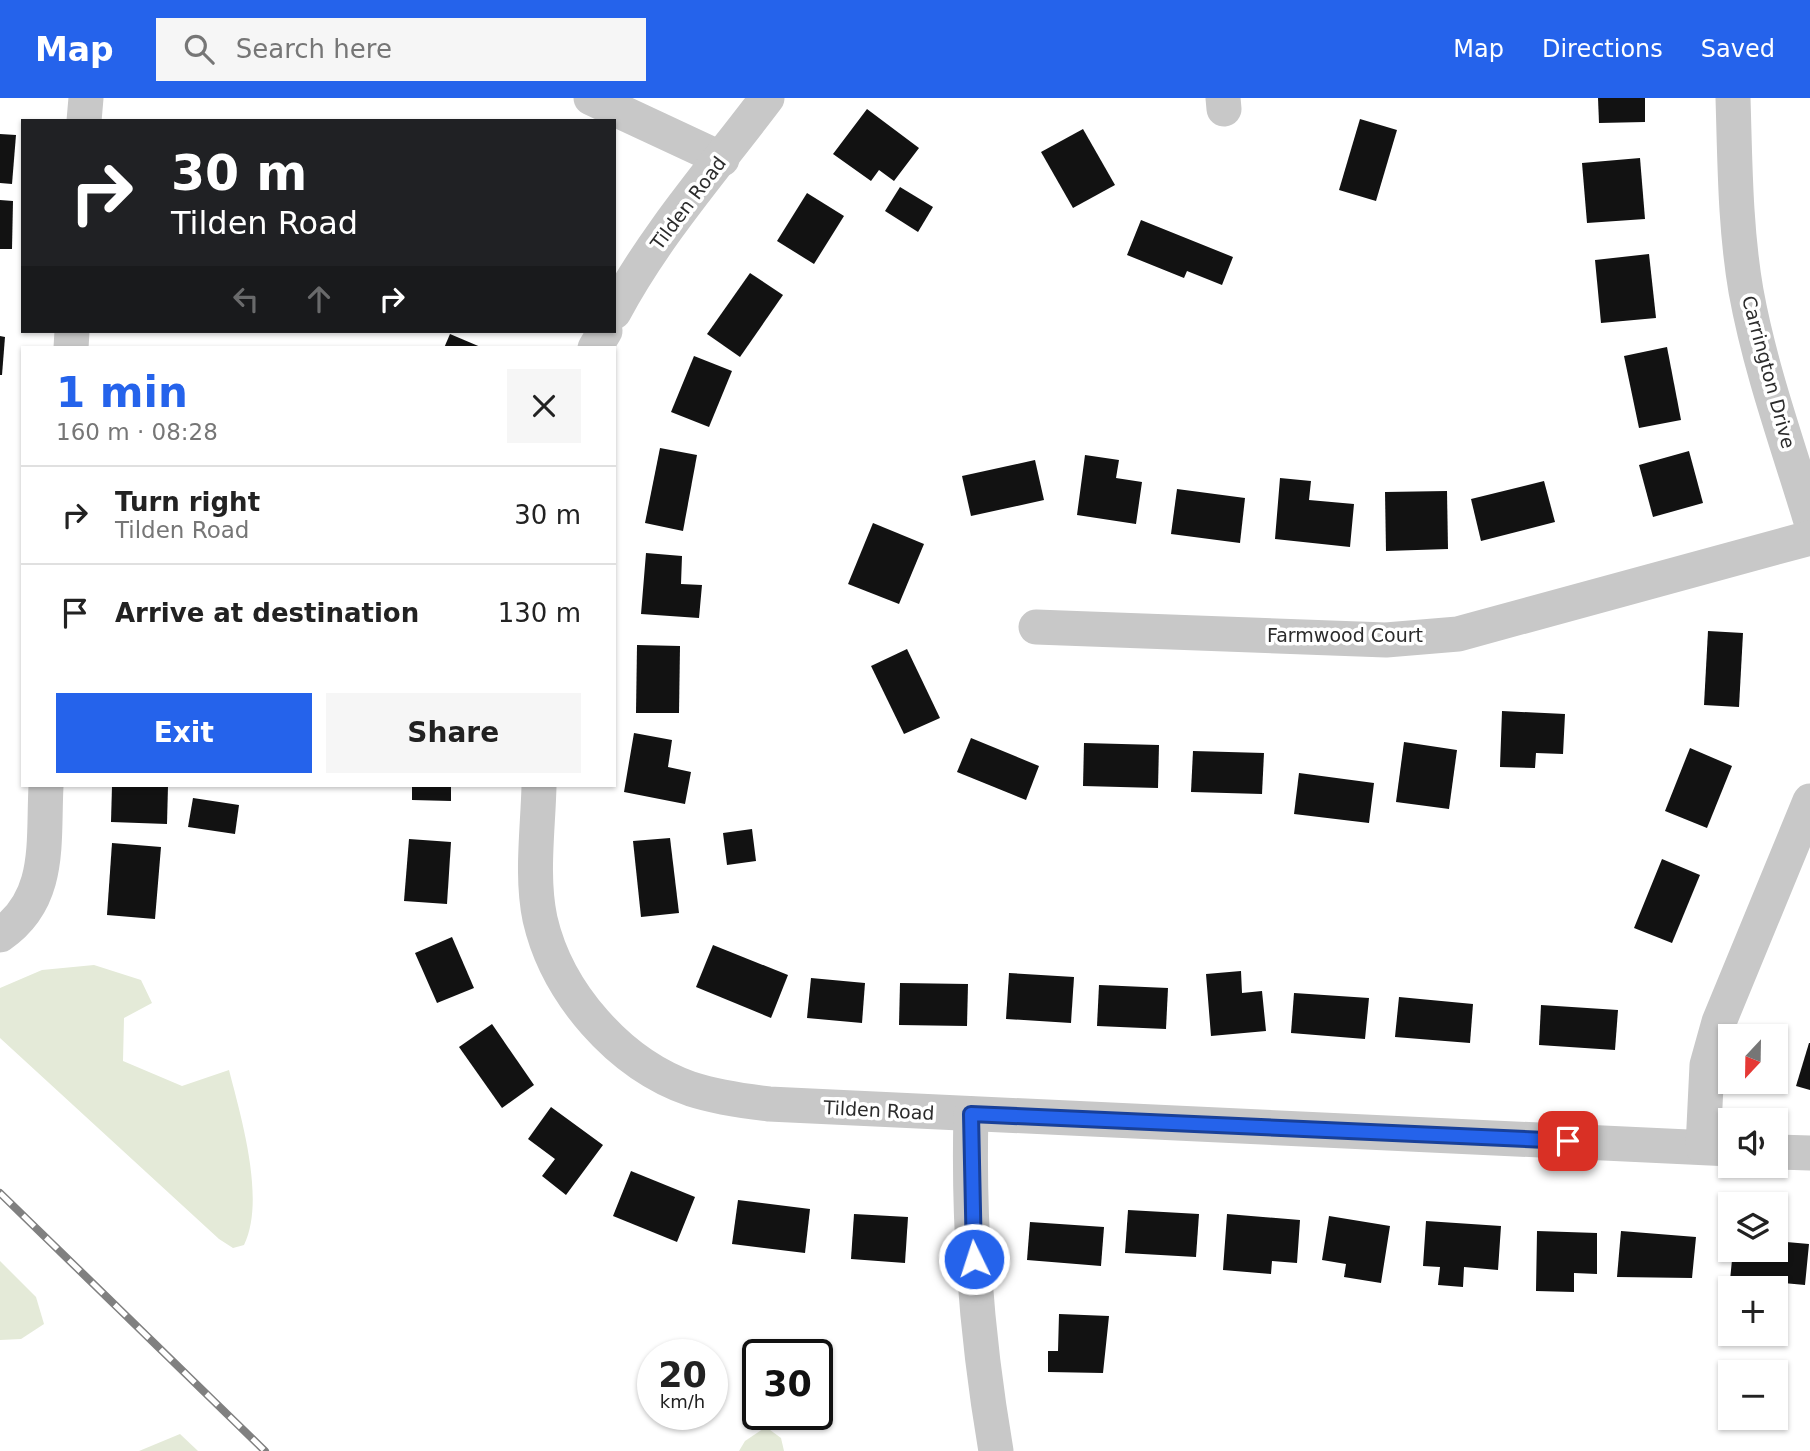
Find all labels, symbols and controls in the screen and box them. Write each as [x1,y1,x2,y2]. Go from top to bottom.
search box [156,18,646,81]
text: Map [35,30,114,69]
icon: search [180,30,218,68]
text: Search here [236,34,392,64]
text: Map [1453,35,1504,63]
text: Directions [1542,35,1663,63]
text: Saved [1701,35,1775,63]
text: 30 m [171,145,307,202]
icon: right [56,147,147,238]
street label: Tilden Road [645,152,730,255]
text: Tilden Road [171,204,358,242]
icon: left [227,280,265,318]
icon: ahead [300,280,338,318]
icon: right [373,280,411,318]
street label: Carrington Drive [1738,293,1800,451]
text: 1 min [56,368,188,417]
button: close [507,369,581,443]
text: 160 m · 08:28 [56,419,218,445]
text: Turn right [115,487,260,517]
icon: right [56,496,94,534]
text: 30 m [514,500,581,530]
text: Tilden Road [115,517,249,543]
icon: arrive [56,594,94,632]
text: Arrive at destination [115,598,419,628]
text: 130 m [498,598,581,628]
street label: Farmwood Court [1267,624,1423,646]
button: Exit [56,693,312,773]
button: Share [326,693,581,773]
north arrow [1718,1024,1788,1094]
map controls [1718,1024,1788,1430]
street label: Tilden Road [822,1096,935,1124]
button: sound [1718,1108,1788,1178]
pin [1538,1111,1598,1171]
icon: arrive [1549,1122,1587,1160]
button: layers [1718,1192,1788,1262]
position arrow [937,1222,1011,1296]
button: + [1718,1276,1788,1346]
speed limit sign: 30 [742,1339,833,1430]
text: 20 [658,1355,707,1395]
button: − [1718,1360,1788,1430]
text: km/h [660,1391,705,1412]

